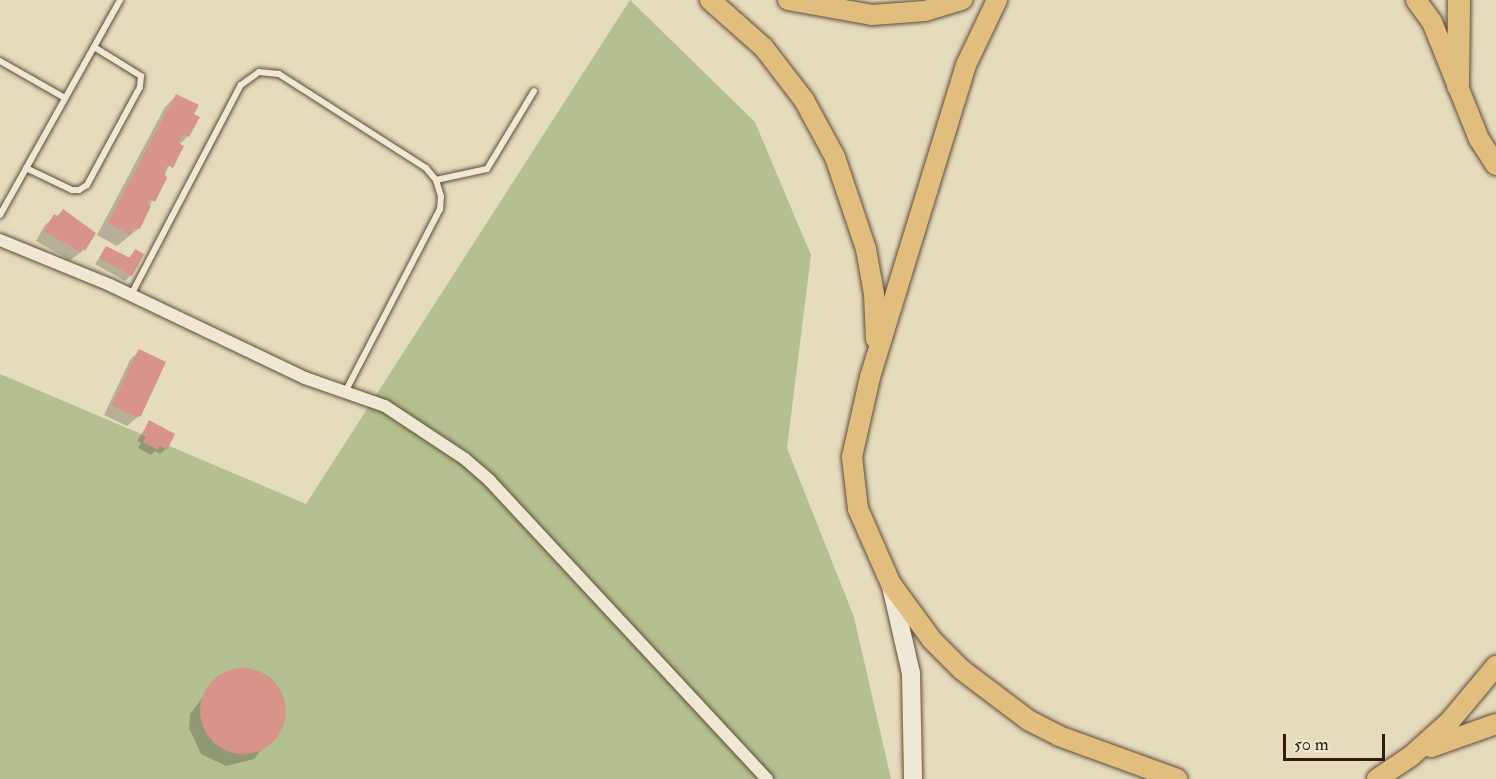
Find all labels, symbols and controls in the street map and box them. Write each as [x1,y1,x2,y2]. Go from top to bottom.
scale bar [1286,722,1388,760]
text: 50 m [1294,733,1329,756]

